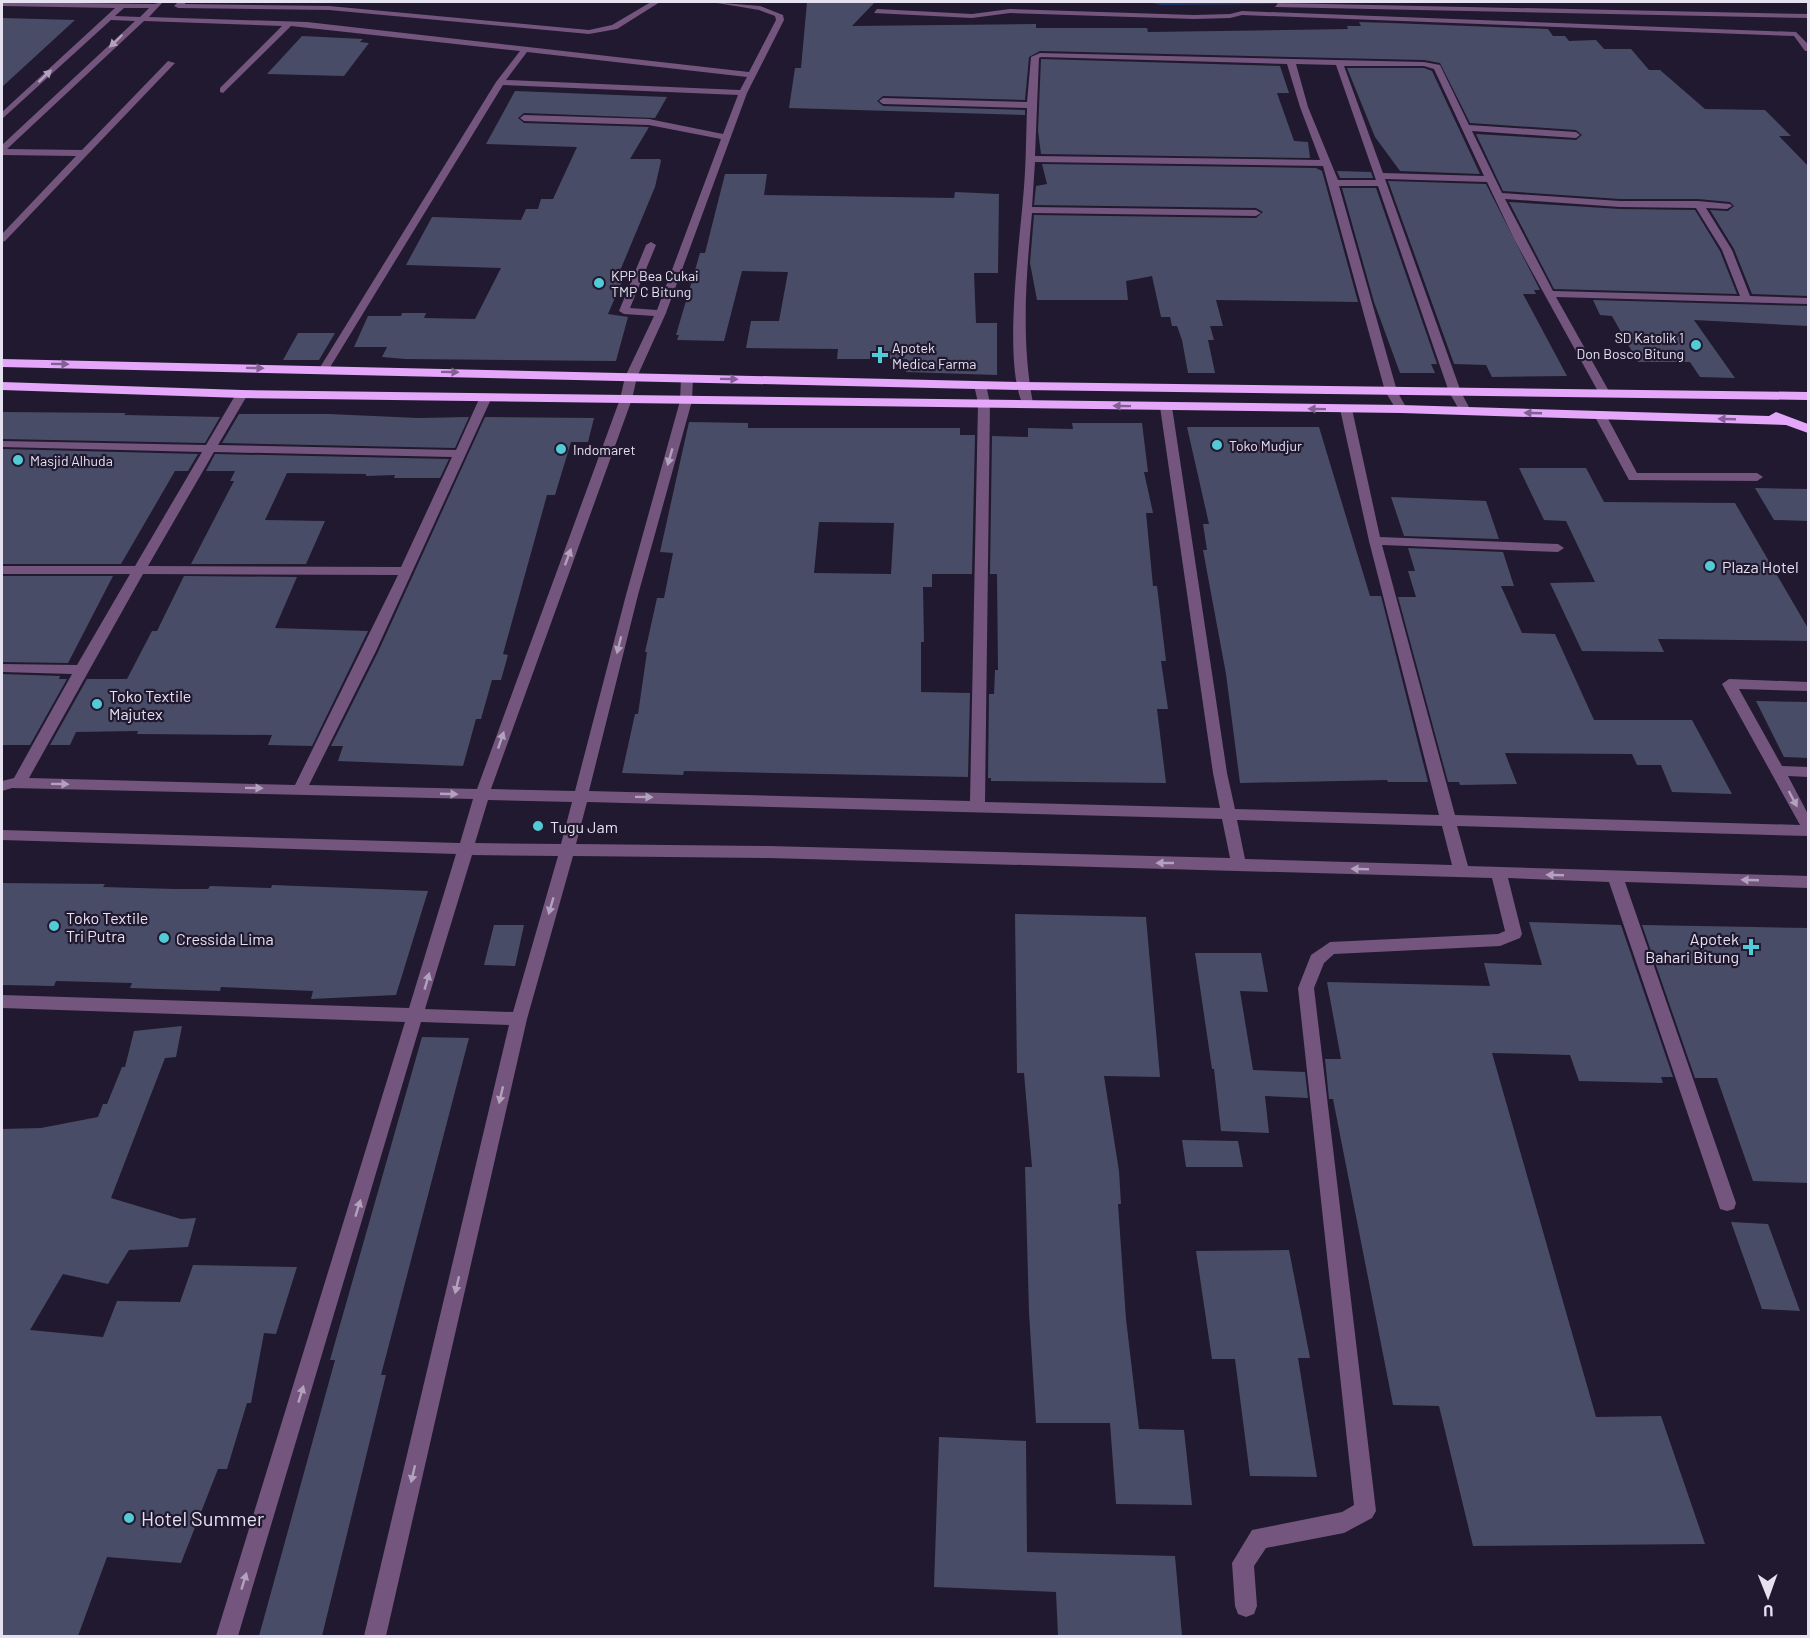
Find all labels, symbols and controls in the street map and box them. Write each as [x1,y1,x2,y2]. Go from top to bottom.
one-way arrow [110,33,124,47]
one-way arrow [37,69,52,83]
place label: KPP Bea Cukai TMP C Bitung [611,267,699,300]
marker: KPP Bea Cukai TMP C Bitung [592,276,606,290]
place label: SD Katolik 1 Don Bosco Bitung [1577,329,1684,362]
marker: SD Katolik 1 Don Bosco Bitung [1689,338,1703,352]
place label: Apotek Medica Farma [892,339,976,372]
marker: Apotek Medica Farma [873,348,887,362]
one-way arrow [50,359,69,369]
one-way arrow [245,363,264,373]
one-way arrow [440,367,459,377]
one-way arrow [719,374,738,383]
one-way arrow [1112,401,1131,410]
one-way arrow [1307,404,1326,414]
one-way arrow [1523,409,1542,418]
one-way arrow [1718,415,1737,424]
place label: Toko Mudjur [1229,437,1302,454]
marker: Toko Mudjur [1210,438,1224,452]
place label: Indomaret [573,441,636,458]
marker: Indomaret [554,442,568,456]
one-way arrow [665,448,675,466]
place label: Masjid Alhuda [30,452,113,469]
marker: Masjid Alhuda [11,453,25,467]
one-way arrow [563,548,573,566]
place label: Plaza Hotel [1722,557,1799,576]
marker: Plaza Hotel [1703,559,1717,573]
one-way arrow [613,636,623,654]
place label: Toko Textile Majutex [109,686,191,723]
marker: Toko Textile Majutex [90,697,104,711]
one-way arrow [497,731,507,749]
one-way arrow [50,779,69,789]
one-way arrow [245,783,264,793]
one-way arrow [440,790,459,799]
one-way arrow [1788,791,1798,808]
one-way arrow [635,793,654,802]
place label: Tugu Jam [550,817,618,836]
marker: Tugu Jam [531,819,545,833]
one-way arrow [1156,858,1175,868]
one-way arrow [1351,864,1370,874]
one-way arrow [1546,870,1565,879]
one-way arrow [1741,876,1760,885]
one-way arrow [546,897,555,915]
place label: Toko Textile Tri Putra [66,908,148,945]
marker: Toko Textile Tri Putra [47,919,61,933]
place label: Cressida Lima [176,929,274,948]
place label: Apotek Bahari Bitung [1645,929,1739,966]
marker: Cressida Lima [157,931,171,945]
marker: Apotek Bahari Bitung [1744,940,1758,954]
one-way arrow [423,972,432,990]
one-way arrow [496,1085,506,1104]
one-way arrow [354,1199,363,1217]
one-way arrow [452,1275,461,1294]
one-way arrow [297,1385,306,1403]
one-way arrow [407,1465,417,1484]
place label: Hotel Summer [141,1506,264,1530]
marker: Hotel Summer [122,1511,136,1525]
north arrow [1738,1566,1798,1626]
one-way arrow [240,1572,249,1590]
text: U [1763,1602,1773,1621]

